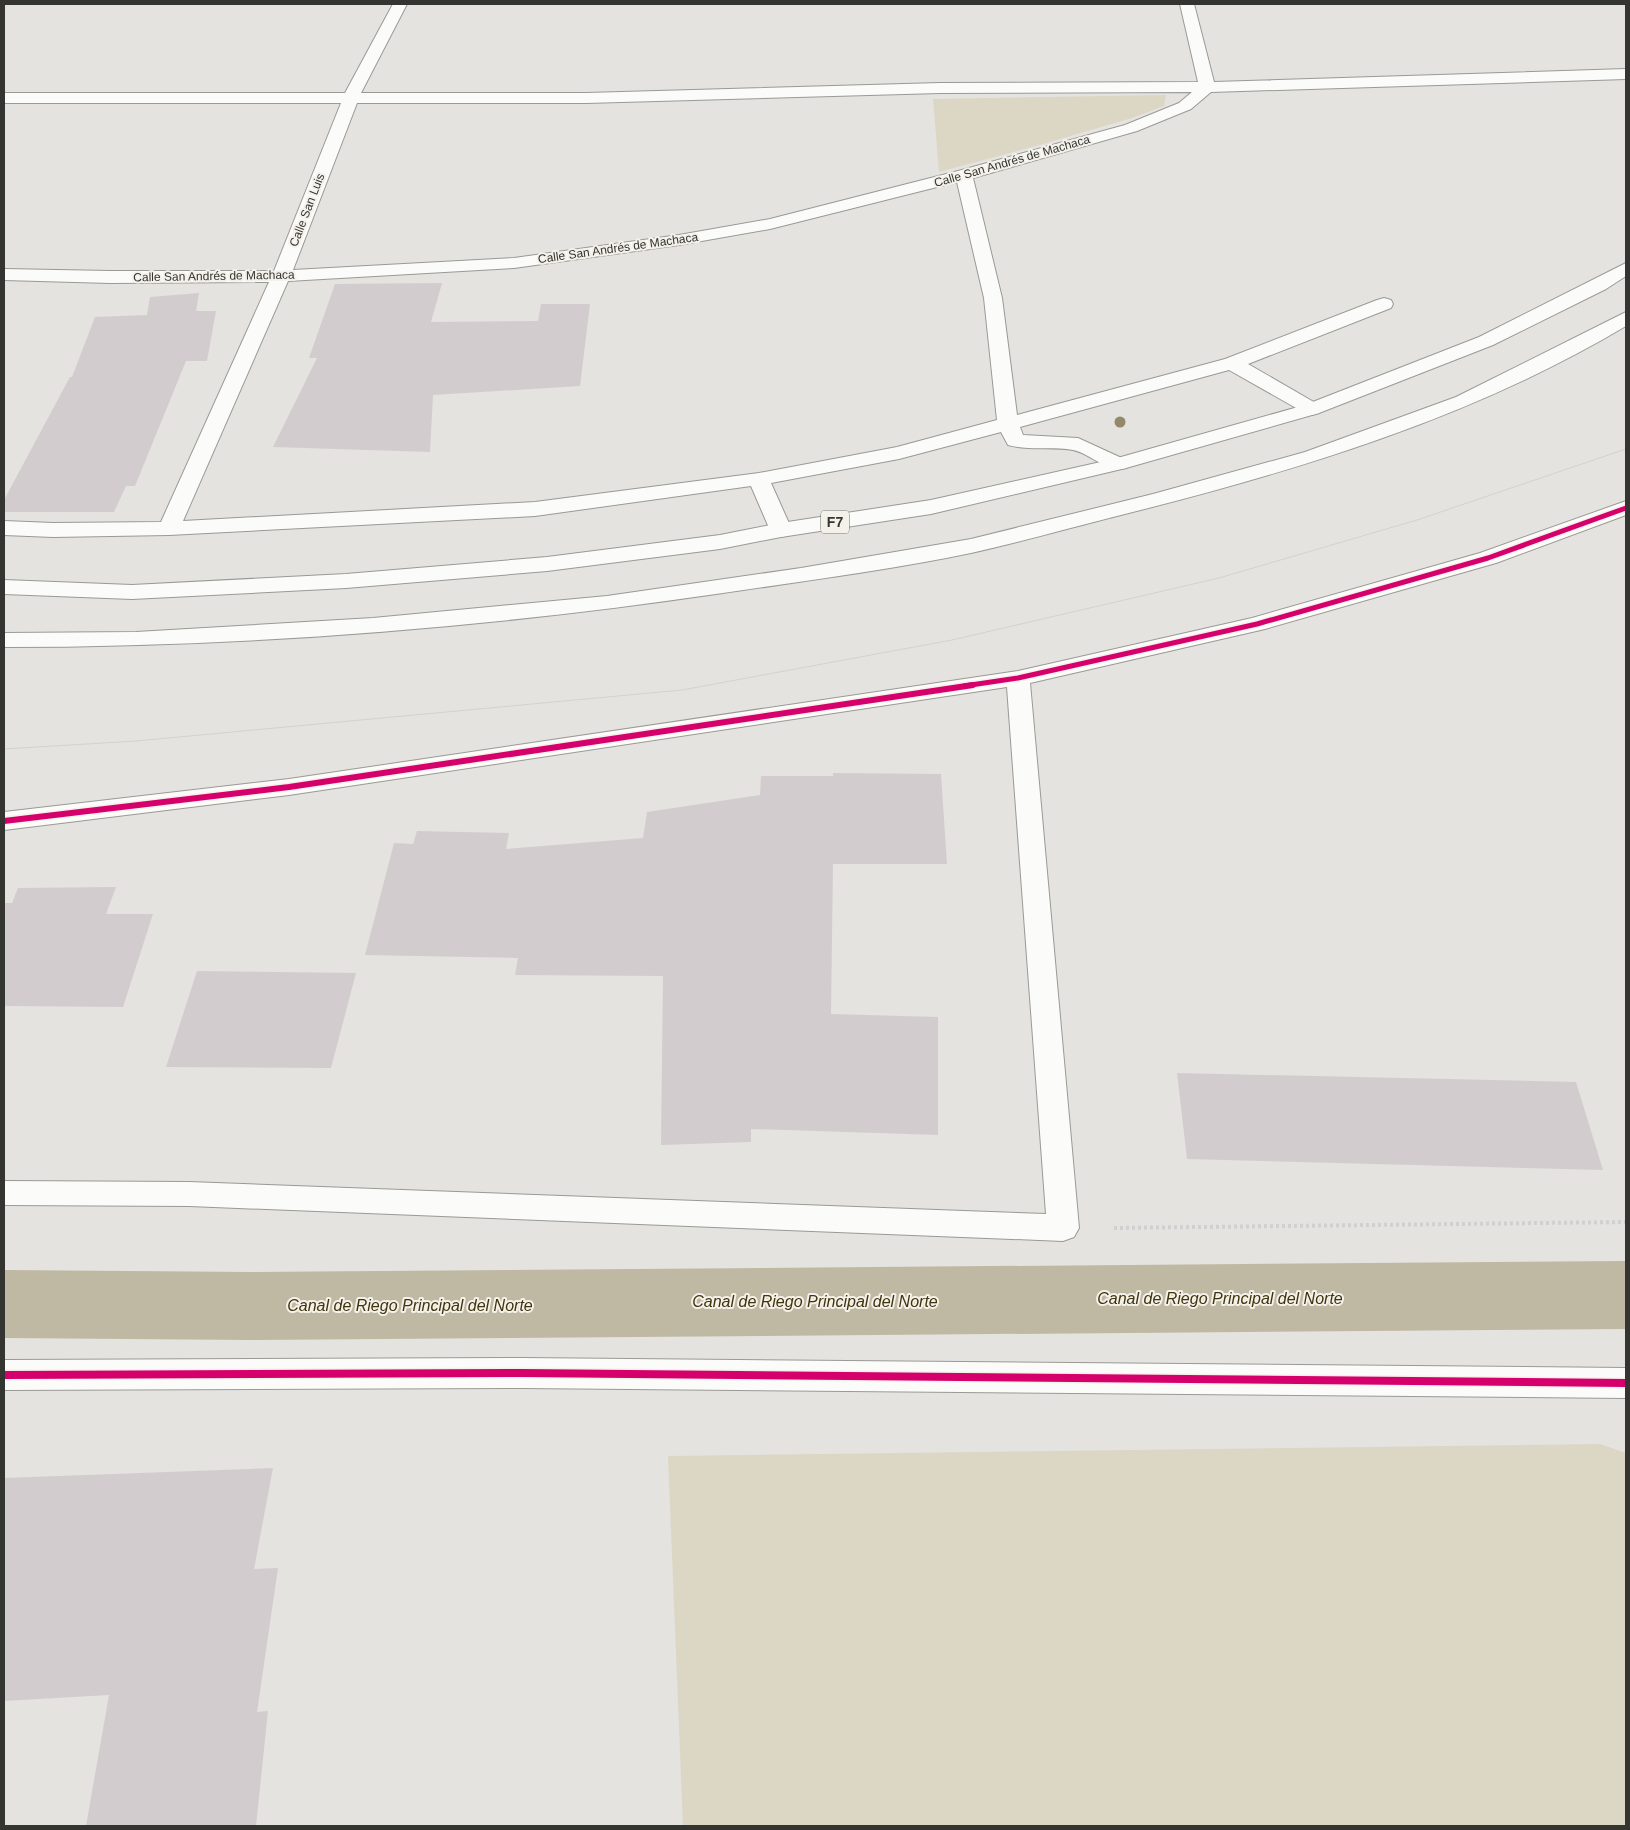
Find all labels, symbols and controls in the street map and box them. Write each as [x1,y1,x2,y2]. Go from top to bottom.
street label: Calle San Andrés de Machaca [932,132,1092,190]
street label: Calle San Luis [287,171,327,249]
street label: Calle San Andrés de Machaca [537,230,699,266]
street label: Calle San Andrés de Machaca [133,268,295,284]
road number: F7 [821,511,849,534]
water label: Canal de Riego Principal del Norte [1097,1290,1343,1307]
water label: Canal de Riego Principal del Norte [692,1293,938,1310]
water label: Canal de Riego Principal del Norte [287,1297,533,1314]

